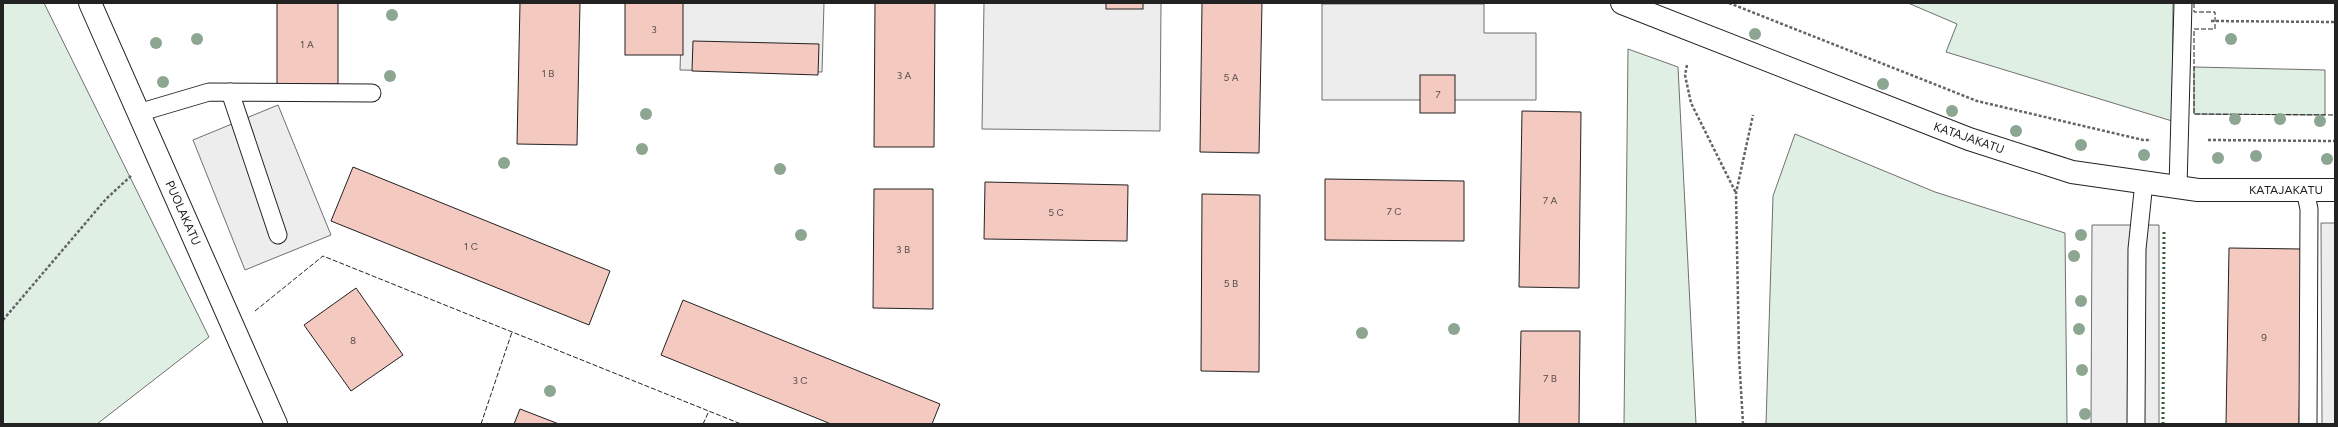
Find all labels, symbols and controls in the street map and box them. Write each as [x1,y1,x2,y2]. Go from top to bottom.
house number: 3 [651,23,657,36]
house number: 1 A [300,38,314,51]
house number: 1 B [542,67,554,80]
house number: 3 A [897,69,912,82]
house number: 5 A [1224,71,1239,84]
house number: 7 [1435,88,1441,101]
street label: KATAJAKATU [1932,119,2006,157]
street label: PUOLAKATU [162,178,204,248]
street label: KATAJAKATU [2249,183,2323,197]
house number: 7 A [1543,194,1558,207]
house number: 7 C [1386,205,1402,218]
house number: 5 C [1048,206,1064,219]
house number: 1 C [464,240,478,253]
house number: 3 B [896,243,910,256]
house number: 5 B [1224,277,1238,290]
house number: 9 [2261,331,2267,344]
house number: 8 [350,334,356,347]
house number: 7 B [1543,372,1557,385]
house number: 3 C [792,374,808,387]

